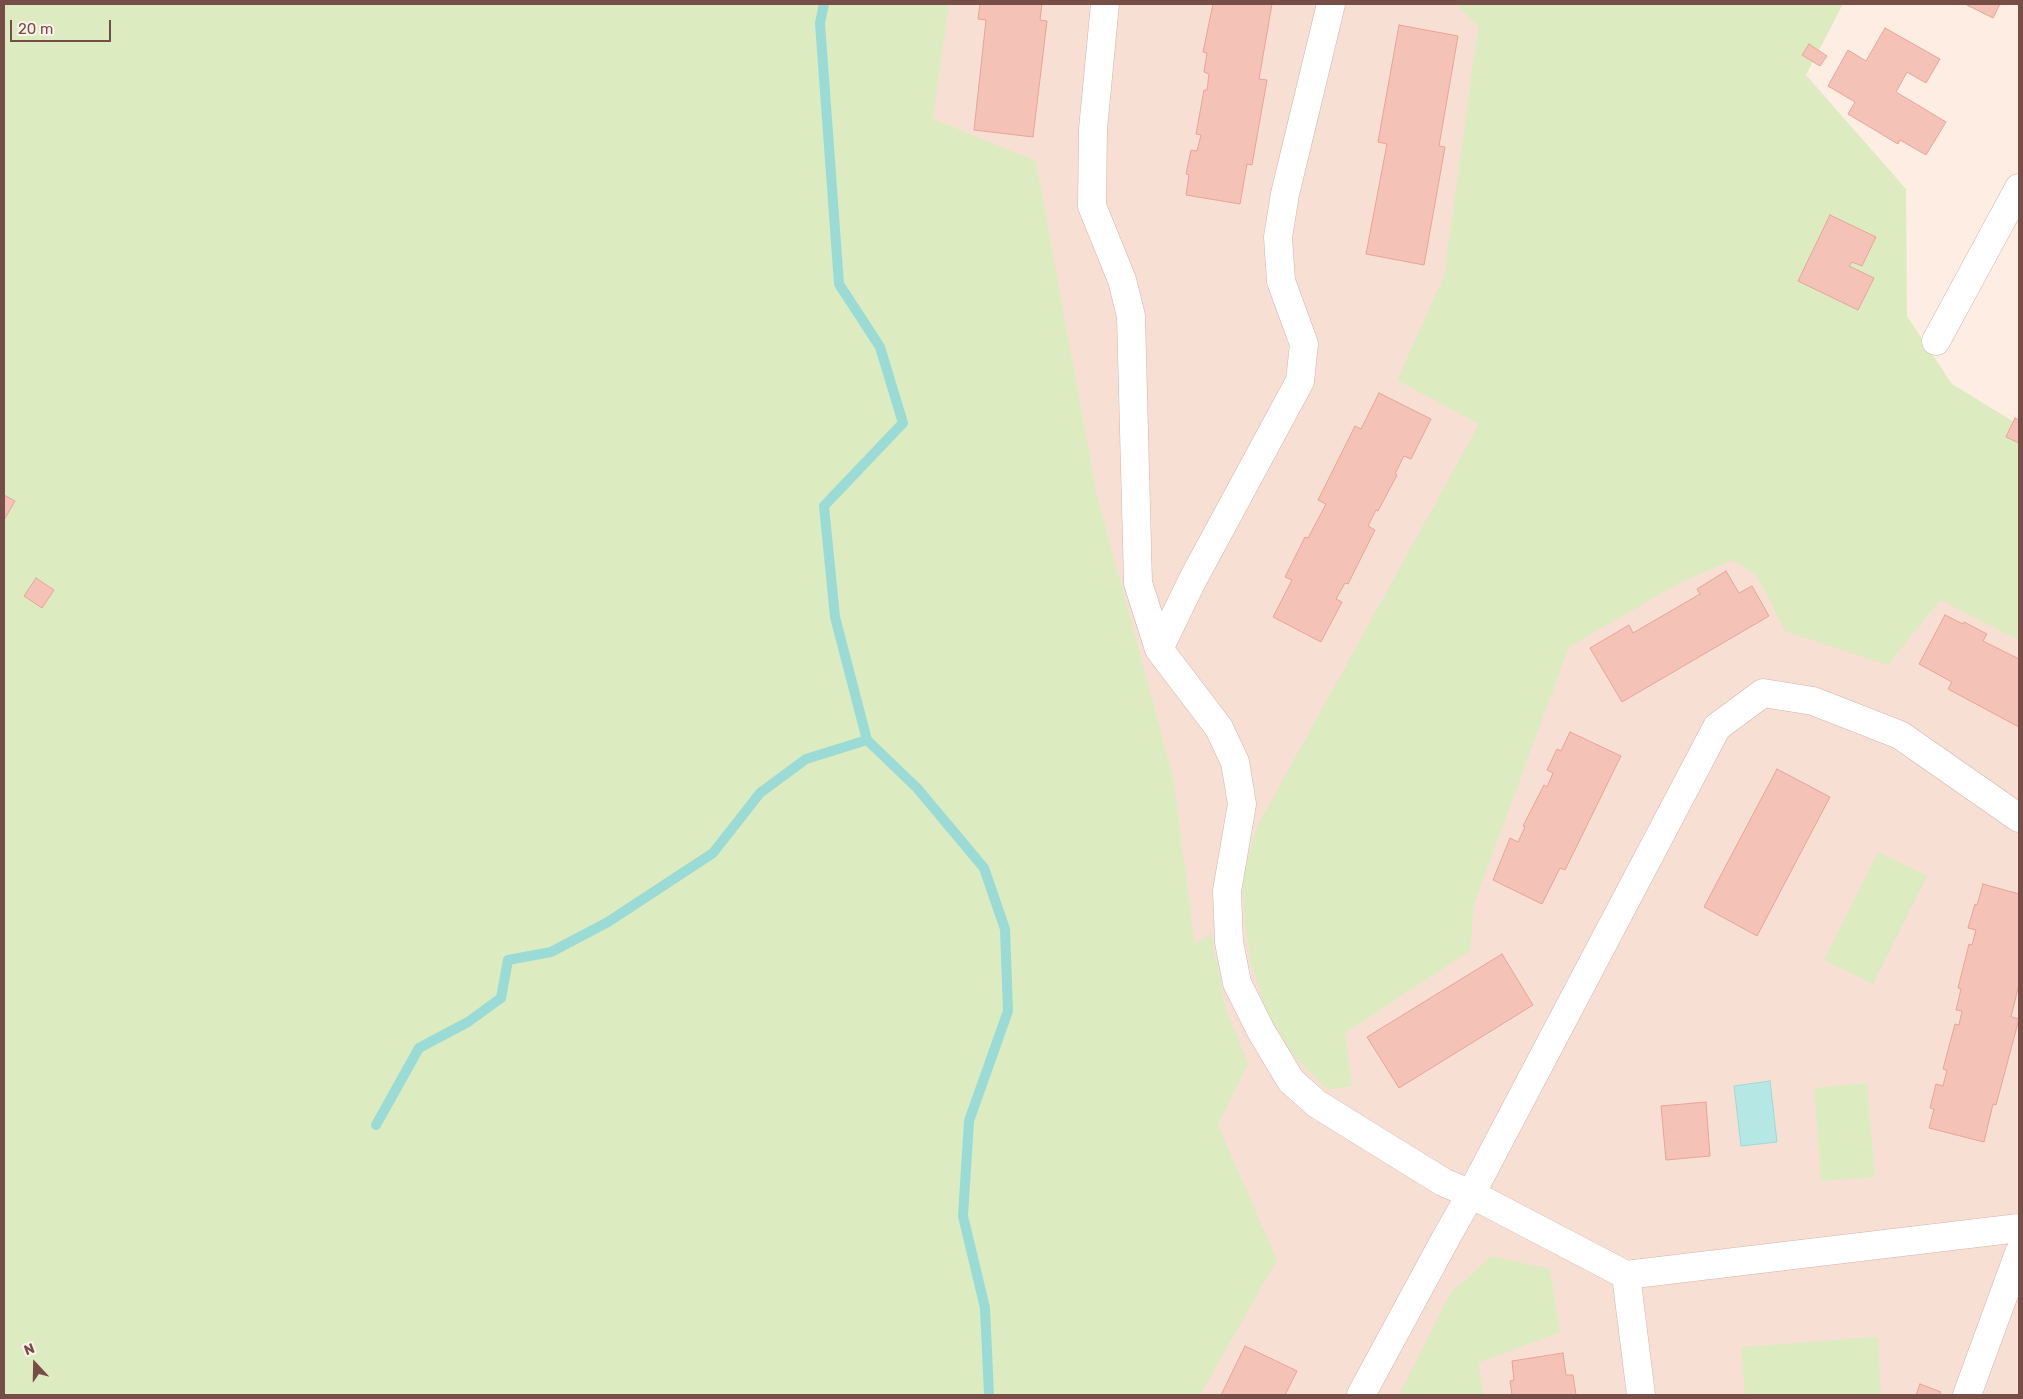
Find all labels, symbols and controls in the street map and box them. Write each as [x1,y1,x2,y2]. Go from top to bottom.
scale bar [12,10,114,42]
text: 20 m [18,20,53,38]
north arrow [10,1339,60,1389]
text: N [22,1340,37,1359]

